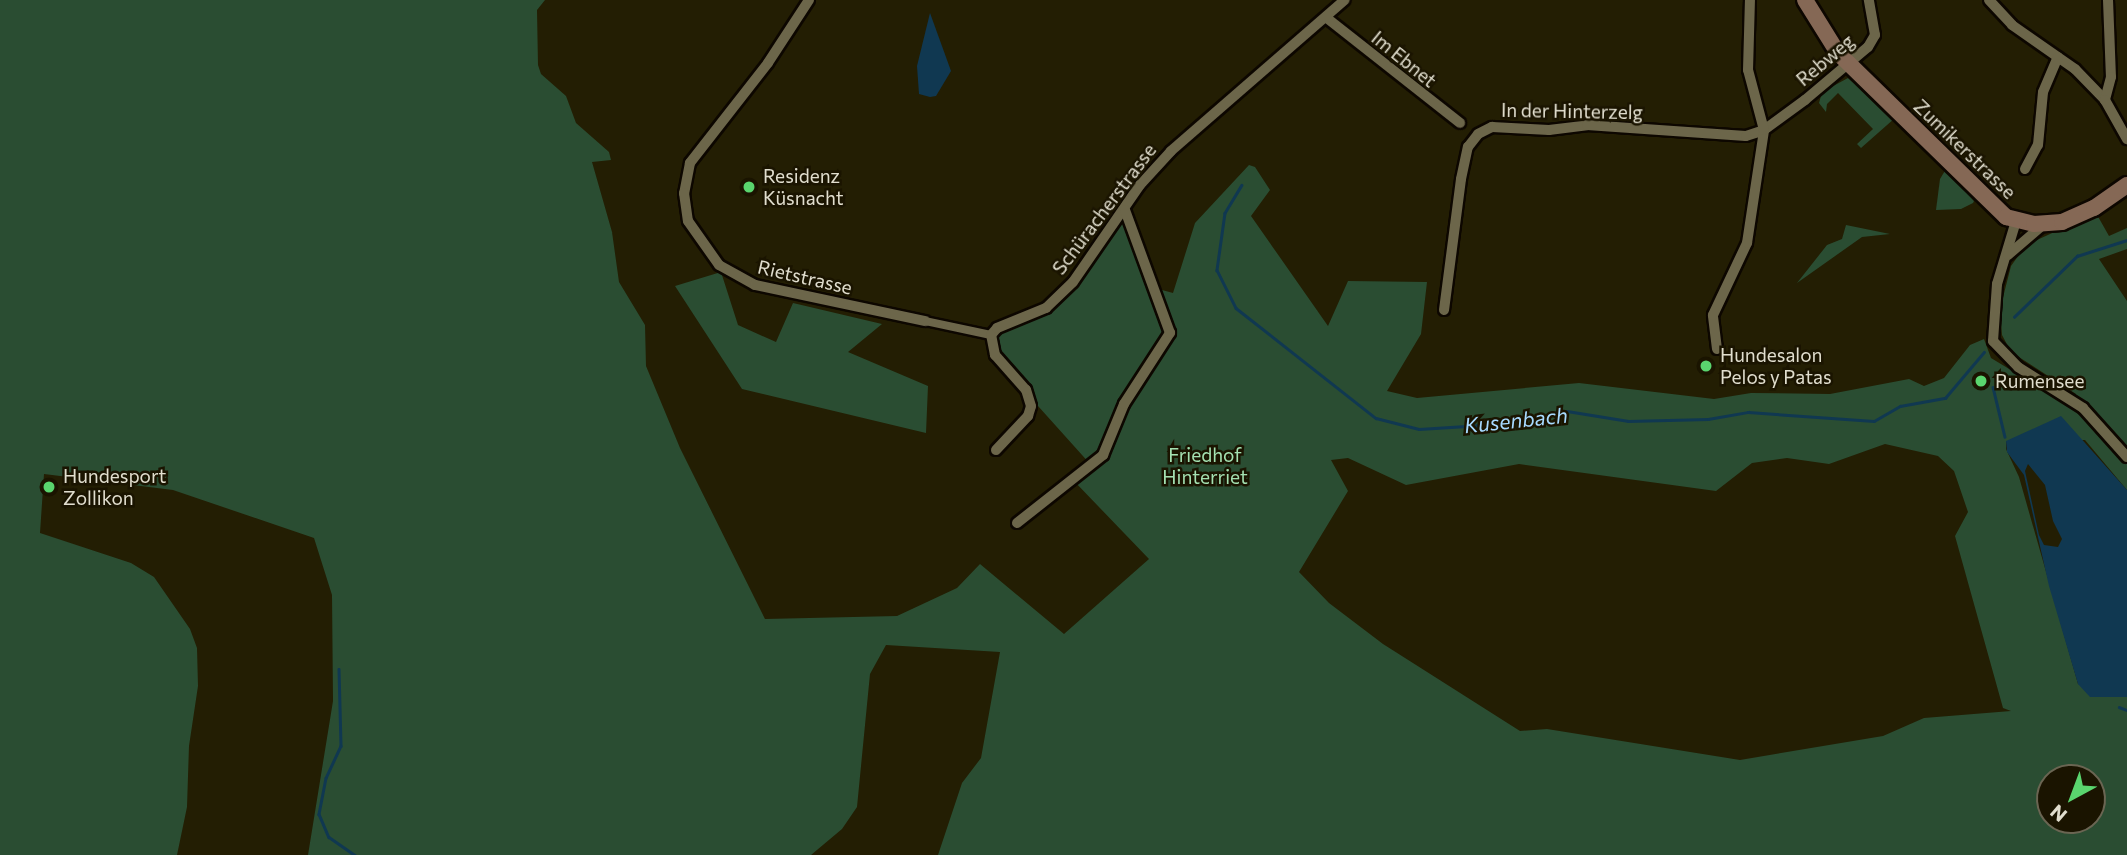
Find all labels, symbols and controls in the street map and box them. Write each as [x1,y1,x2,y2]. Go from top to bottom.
street label: Im Ebnet [1367,26,1441,92]
street label: Rebweg [1792,29,1858,91]
street label: Zumikerstrasse [1909,95,2021,203]
street label: In der Hinterzelg [1501,98,1643,124]
street label: Schüracherstrasse [1047,139,1161,279]
place label: Residenz Küsnacht [763,165,844,209]
marker: Residenz Küsnacht [741,179,757,195]
street label: Rietstrasse [756,255,854,299]
place label: Hundesalon Pelos y Patas [1720,344,1832,388]
marker: Hundesalon Pelos y Patas [1698,358,1714,374]
place label: Rumensee [1995,370,2084,392]
marker: Rumensee [1973,373,1989,389]
water label: Kusenbach [1463,402,1569,438]
park label: Friedhof Hinterriet [1162,444,1248,488]
place label: Hundesport Zollikon [63,465,166,509]
marker: Hundesport Zollikon [41,479,57,495]
north arrow [2036,764,2106,834]
text: N [2045,800,2071,827]

